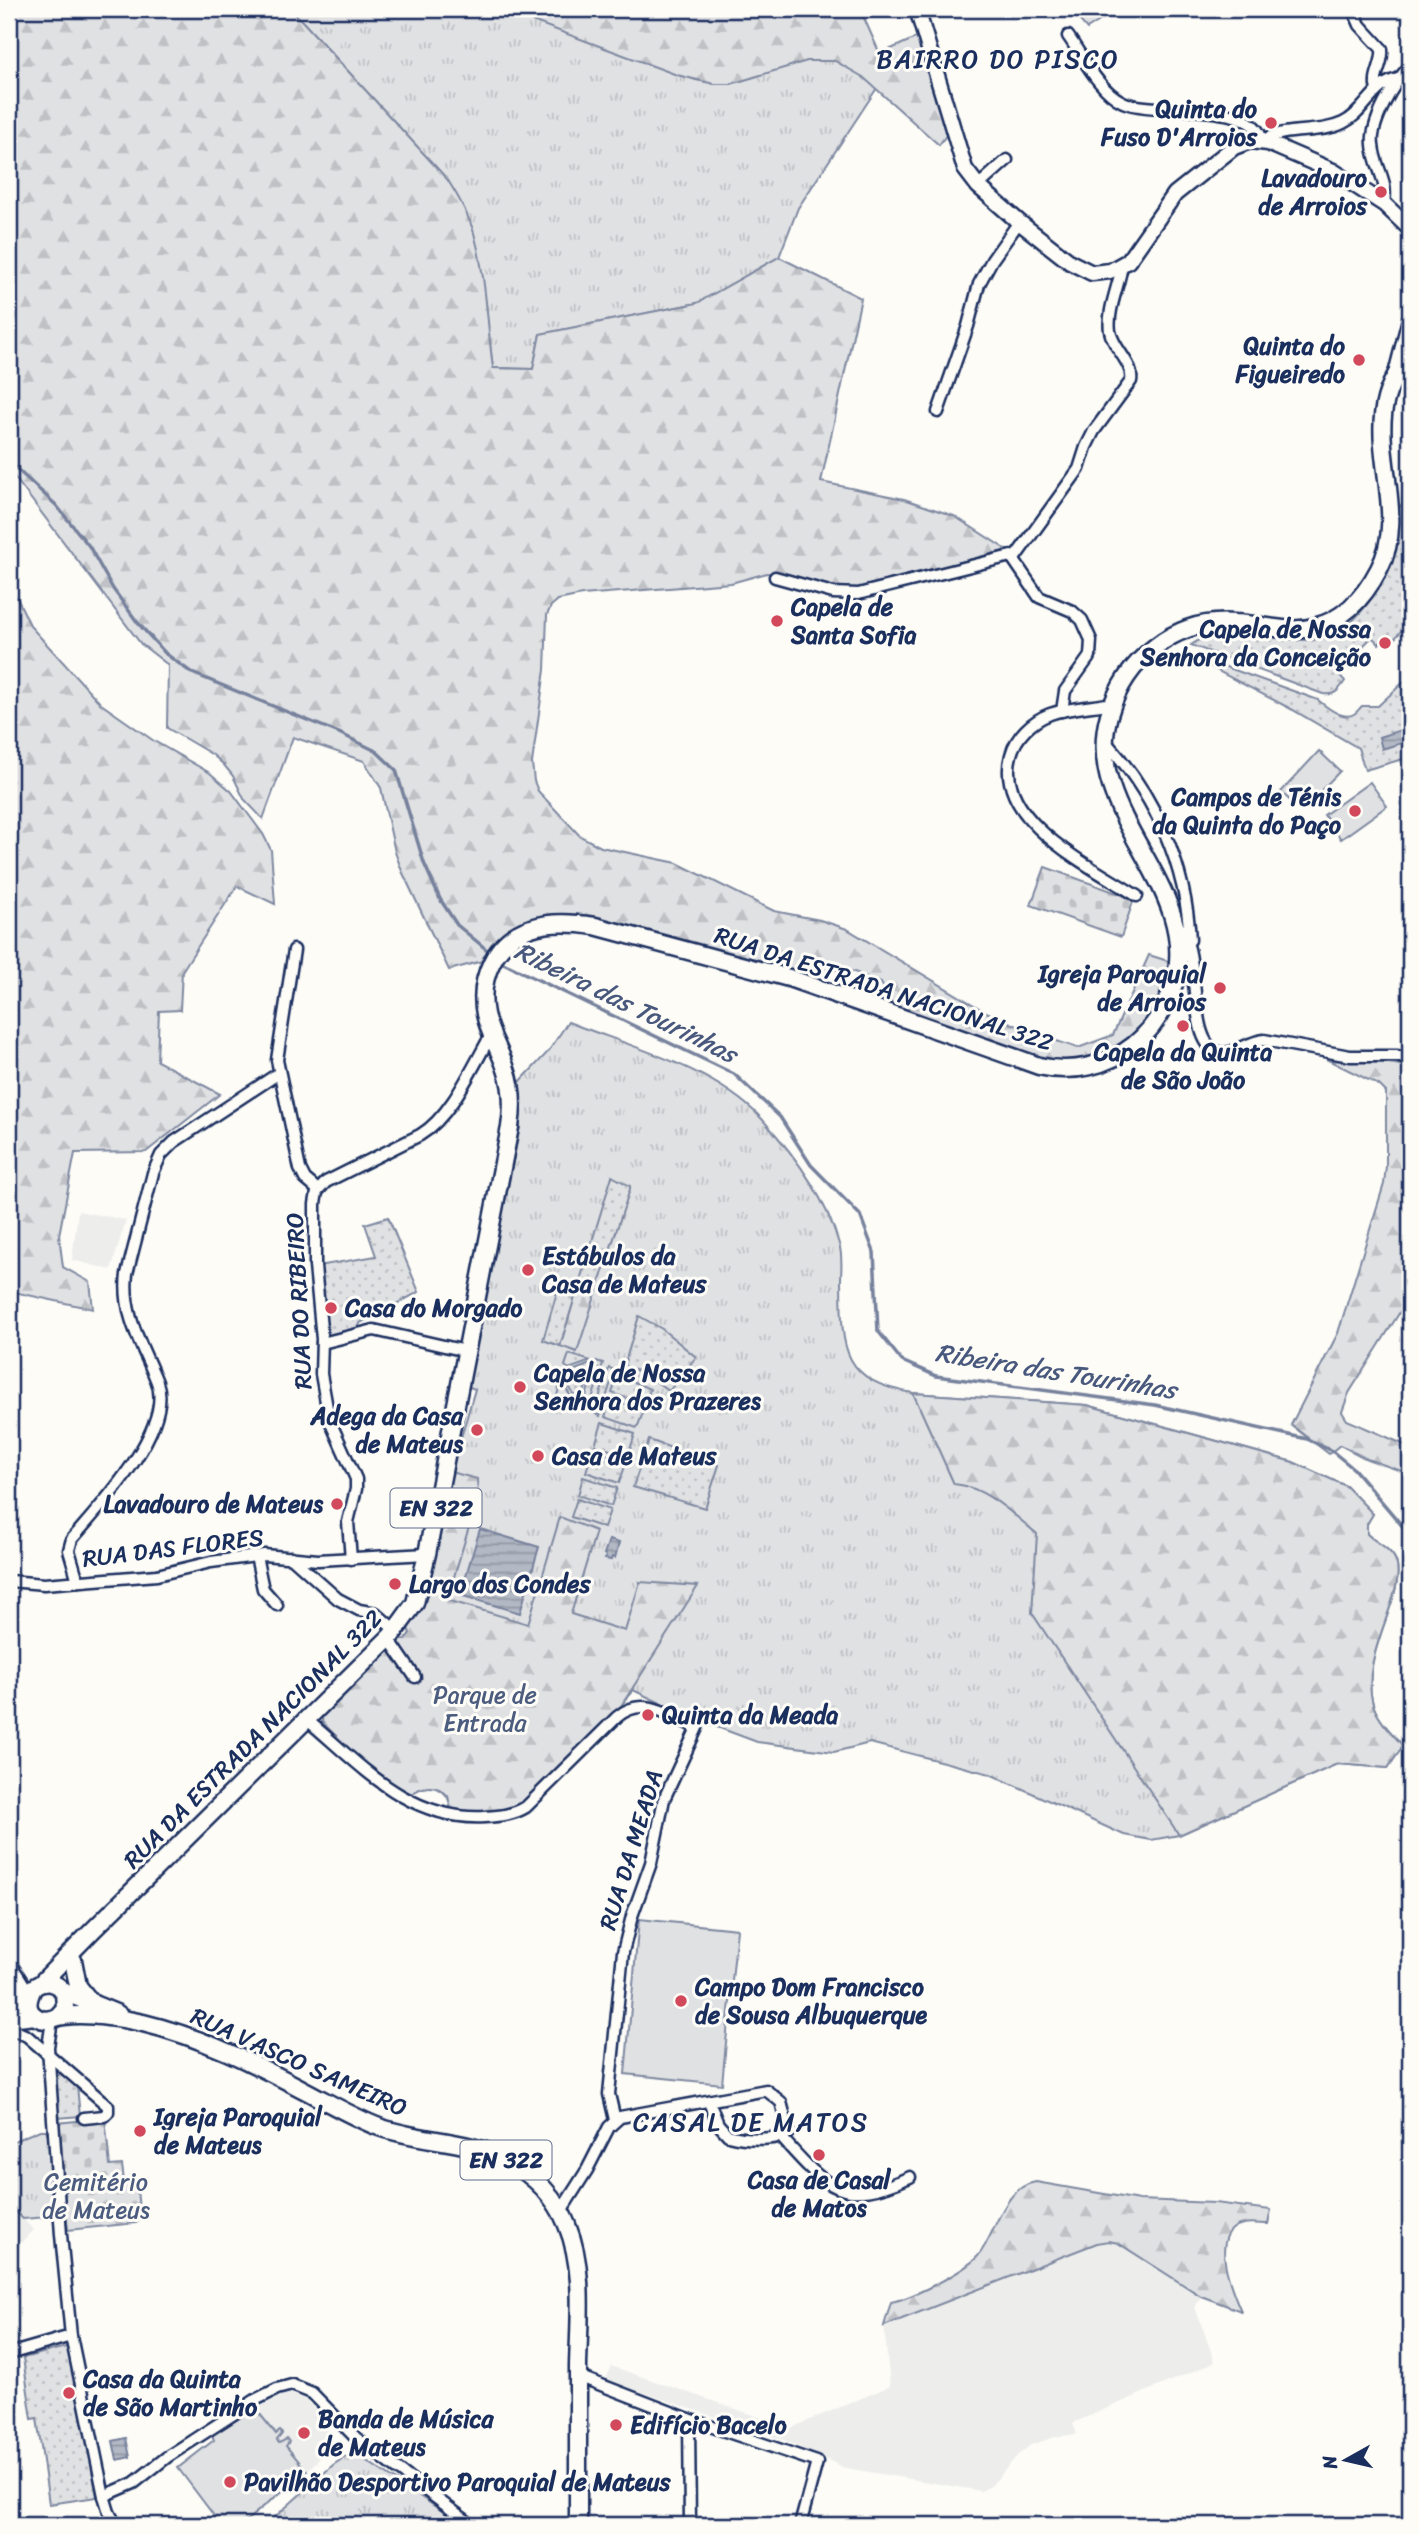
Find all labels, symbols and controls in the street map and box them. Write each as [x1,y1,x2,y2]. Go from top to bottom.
district label: BAIRRO DO PISCO [876,36,1120,82]
place label: Quinta do Fuso D'Arroios [1100,88,1258,158]
marker: Quinta do Fuso D'Arroios [1263,115,1279,131]
place label: Lavadouro de Arroios [1258,157,1368,227]
marker: Lavadouro de Arroios [1373,184,1389,200]
place label: Quinta do Figueiredo [1234,325,1346,395]
marker: Quinta do Figueiredo [1351,352,1367,368]
place label: Capela de Santa Sofia [790,586,917,656]
place label: Capela de Nossa Senhora da Conceição [1139,608,1372,678]
marker: Capela de Santa Sofia [769,613,785,629]
marker: Capela de Nossa Senhora da Conceição [1377,635,1393,651]
place label: Campos de Ténis da Quinta do Paço [1152,776,1342,846]
marker: Campos de Ténis da Quinta do Paço [1347,803,1363,819]
street label: RUA DA ESTRADA NACIONAL 322 [709,914,1059,1064]
water label: Ribeira das Tourinhas [507,928,748,1077]
place label: Igreja Paroquial de Arroios [1036,953,1207,1023]
marker: Igreja Paroquial de Arroios [1212,980,1228,996]
marker: Capela da Quinta de São João [1175,1018,1191,1034]
place label: Capela da Quinta de São João [1093,1031,1272,1101]
street label: RUA DO RIBEIRO [273,1212,325,1390]
place label: Estábulos da Casa de Mateus [541,1235,707,1305]
marker: Estábulos da Casa de Mateus [520,1262,536,1278]
place label: Casa do Morgado [344,1287,523,1329]
marker: Casa do Morgado [323,1300,339,1316]
water label: Ribeira das Tourinhas [932,1329,1183,1413]
place label: Capela de Nossa Senhora dos Prazeres [533,1352,762,1422]
marker: Capela de Nossa Senhora dos Prazeres [512,1379,528,1395]
place label: Adega da Casa de Mateus [310,1395,464,1465]
marker: Adega da Casa de Mateus [469,1422,485,1438]
place label: Casa de Mateus [551,1435,717,1477]
marker: Casa de Mateus [530,1448,546,1464]
place label: Lavadouro de Mateus [103,1483,324,1525]
road number: EN 322 [390,1488,481,1527]
marker: Lavadouro de Mateus [329,1496,345,1512]
street label: RUA DAS FLORES [80,1516,266,1580]
place label: Largo dos Condes [409,1563,591,1605]
marker: Largo dos Condes [387,1576,403,1592]
street label: RUA DA ESTRADA NACIONAL 322 [113,1599,393,1879]
park label: Parque de Entrada [433,1674,537,1744]
place label: Quinta da Meada [662,1694,838,1736]
marker: Quinta da Meada [640,1707,656,1723]
street label: RUA DA MEADA [587,1765,675,1935]
place label: Campo Dom Francisco de Sousa Albuquerque [694,1966,928,2036]
marker: Campo Dom Francisco de Sousa Albuquerque [673,1993,689,2009]
street label: RUA VASCO SAMEIRO [184,1995,414,2129]
place label: Igreja Paroquial de Mateus [152,2096,323,2166]
district label: CASAL DE MATOS [633,2099,869,2145]
marker: Igreja Paroquial de Mateus [132,2123,148,2139]
road number: EN 322 [461,2140,552,2180]
marker: Casa de Casal de Matos [811,2147,827,2163]
place label: Casa de Casal de Matos [747,2159,891,2229]
park label: Cemitério de Mateus [42,2161,150,2231]
place label: Casa da Quinta de São Martinho [82,2358,258,2428]
marker: Casa da Quinta de São Martinho [61,2385,77,2401]
place label: Banda de Música de Mateus [318,2398,495,2468]
place label: Edifício Bacelo [630,2404,787,2446]
marker: Edifício Bacelo [608,2417,624,2433]
marker: Banda de Música de Mateus [296,2425,312,2441]
north arrow [1310,2426,1380,2496]
text: N [1312,2453,1347,2472]
place label: Pavilhão Desportivo Paroquial de Mateus [244,2461,672,2503]
marker: Pavilhão Desportivo Paroquial de Mateus [222,2474,238,2490]

